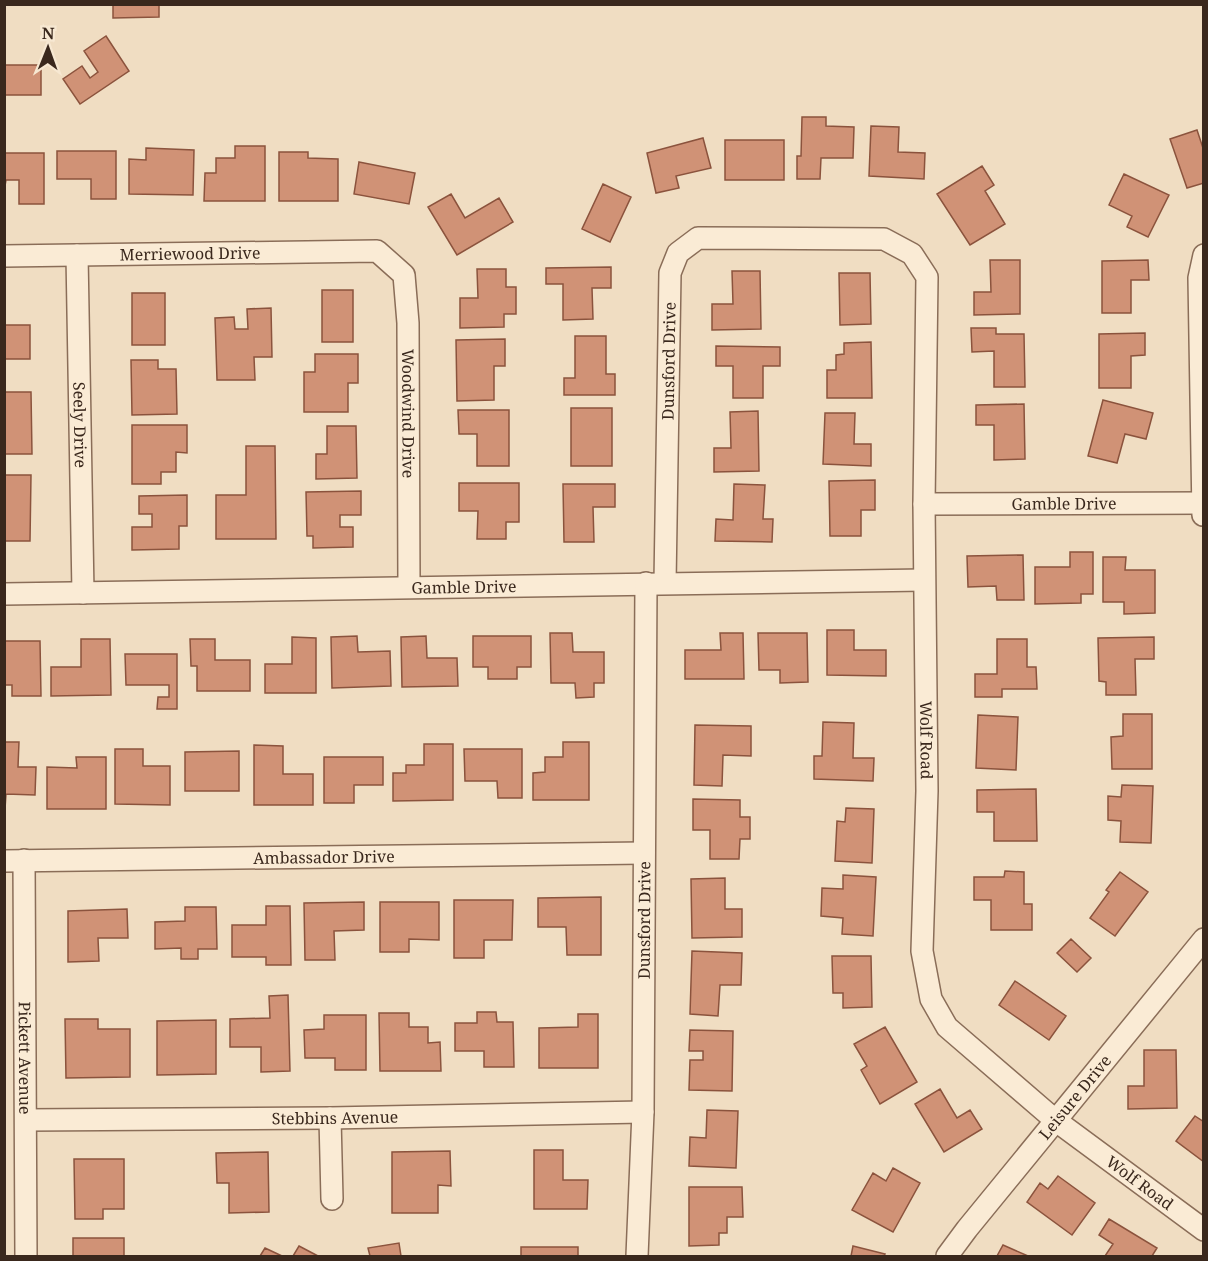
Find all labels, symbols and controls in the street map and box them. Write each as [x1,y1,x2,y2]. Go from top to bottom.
north arrow [18,18,78,78]
text: N [42,22,55,44]
street label: Merriewood Drive [119,242,261,265]
street label: Dunsford Drive [657,302,681,420]
street label: Woodwind Drive [397,349,420,478]
street label: Seely Drive [68,382,92,468]
street label: Gamble Drive [1011,492,1117,515]
street label: Gamble Drive [411,575,517,599]
street label: Wolf Road [915,701,938,780]
street label: Ambassador Drive [253,845,395,869]
street label: Dunsford Drive [633,861,655,979]
street label: Pickett Avenue [14,1001,36,1115]
street label: Leisure Drive [1034,1050,1116,1144]
street label: Stebbins Avenue [272,1106,399,1129]
street label: Wolf Road [1102,1150,1178,1215]

